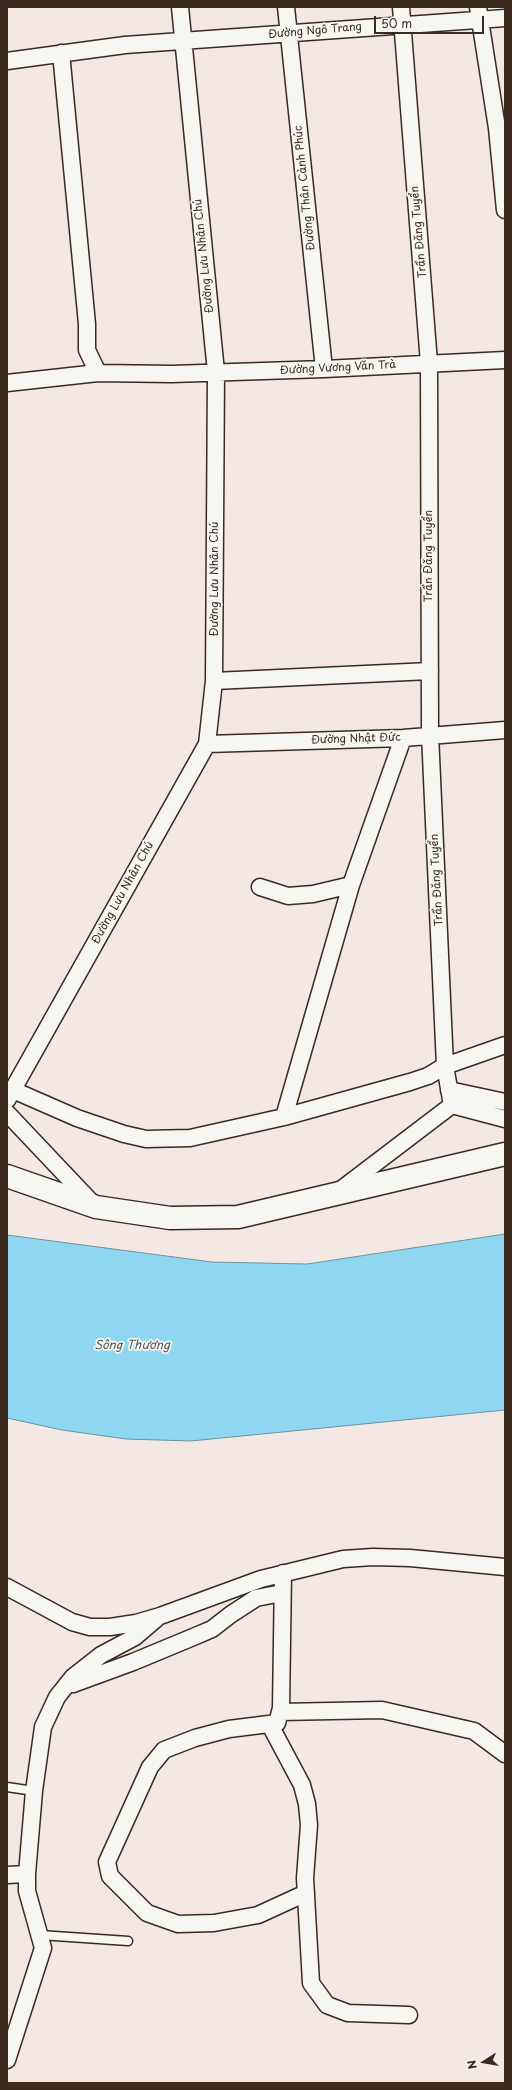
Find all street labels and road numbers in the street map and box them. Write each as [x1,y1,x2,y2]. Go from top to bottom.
street label: Đường Ngô Trang [268,20,362,42]
street label: Đường Thân Cảnh Phúc [292,125,318,251]
street label: Trần Đăng Tuyển [408,185,430,279]
street label: Đường Lưu Nhân Chú [191,198,217,314]
street label: Đường Vương Văn Trà [280,358,396,378]
street label: Trần Đăng Tuyển [422,510,436,602]
street label: Đường Lưu Nhân Chú [208,522,222,636]
street label: Đường Nhật Đức [311,731,401,747]
street label: Trần Đăng Tuyển [428,834,446,926]
street label: Đường Lưu Nhân Chú [89,840,157,946]

